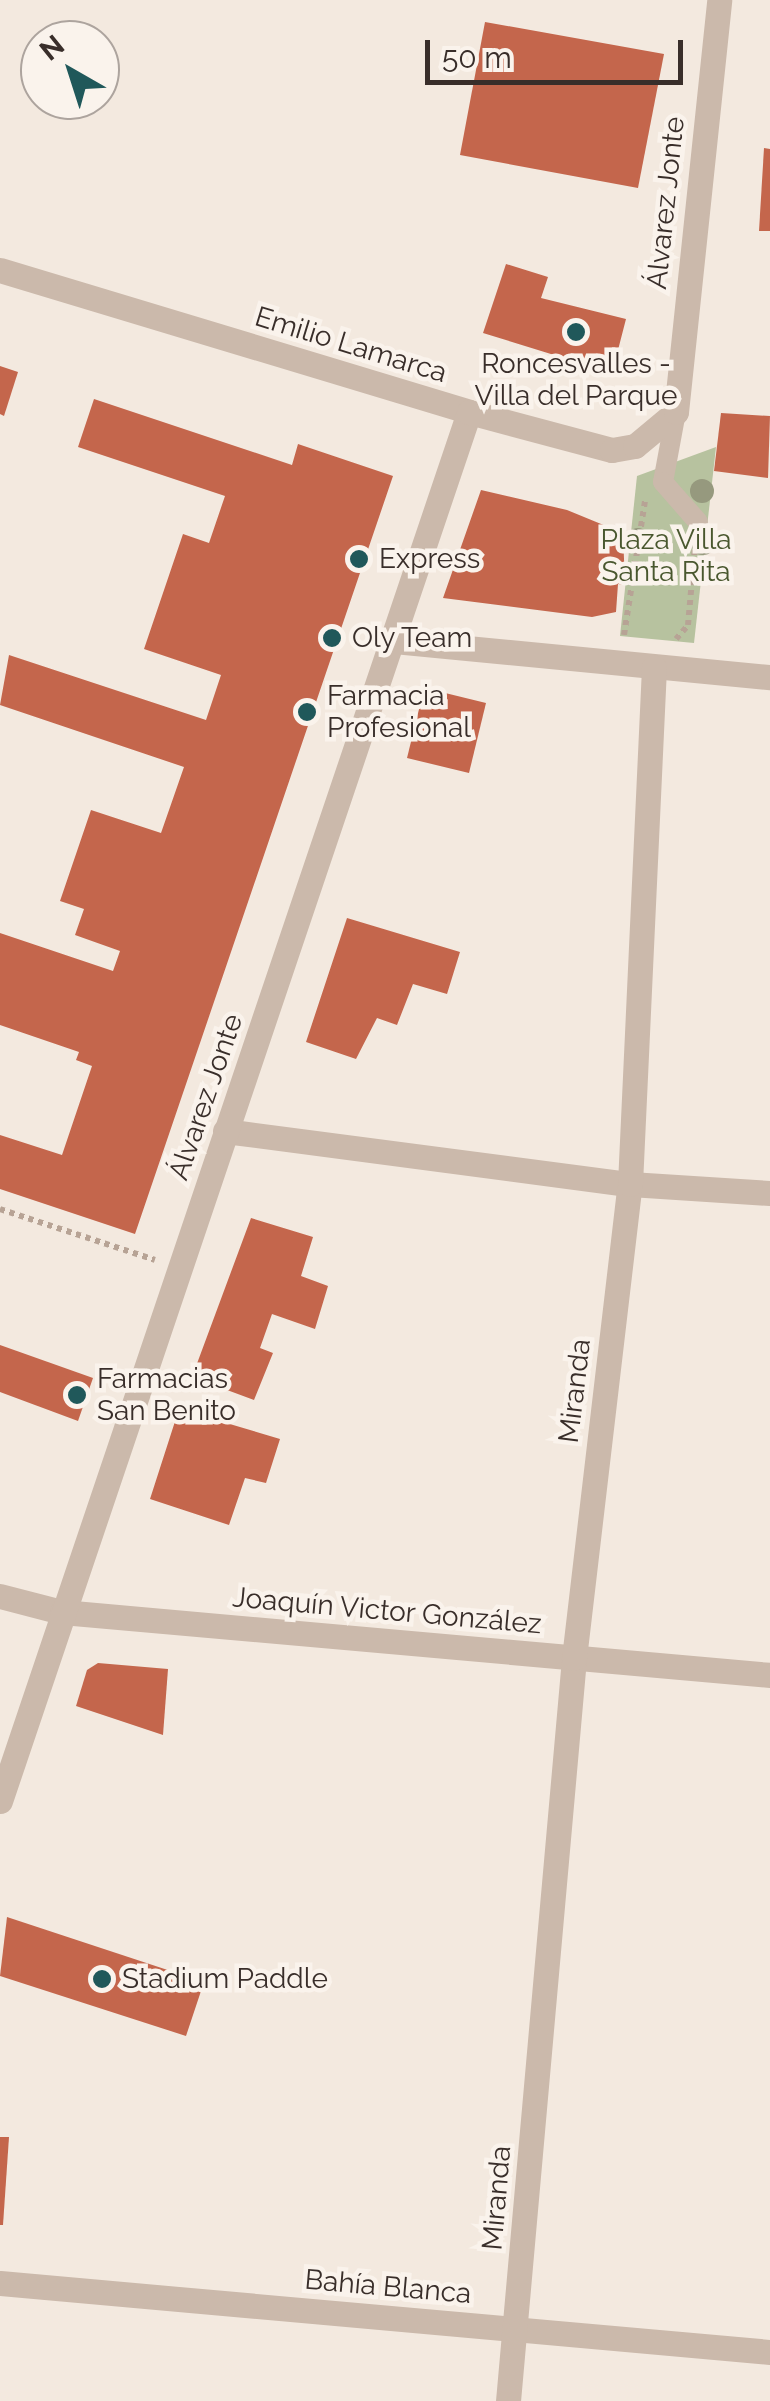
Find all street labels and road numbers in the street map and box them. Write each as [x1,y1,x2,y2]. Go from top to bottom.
street label: Álvarez Jonte [640,115,692,291]
street label: Emilio Lamarca [251,300,451,390]
street label: Álvarez Jonte [162,1009,250,1185]
street label: Miranda [552,1337,598,1445]
street label: Joaquín Victor González [230,1581,544,1641]
street label: Miranda [476,2144,518,2252]
street label: Bahía Blanca [303,2263,473,2311]

